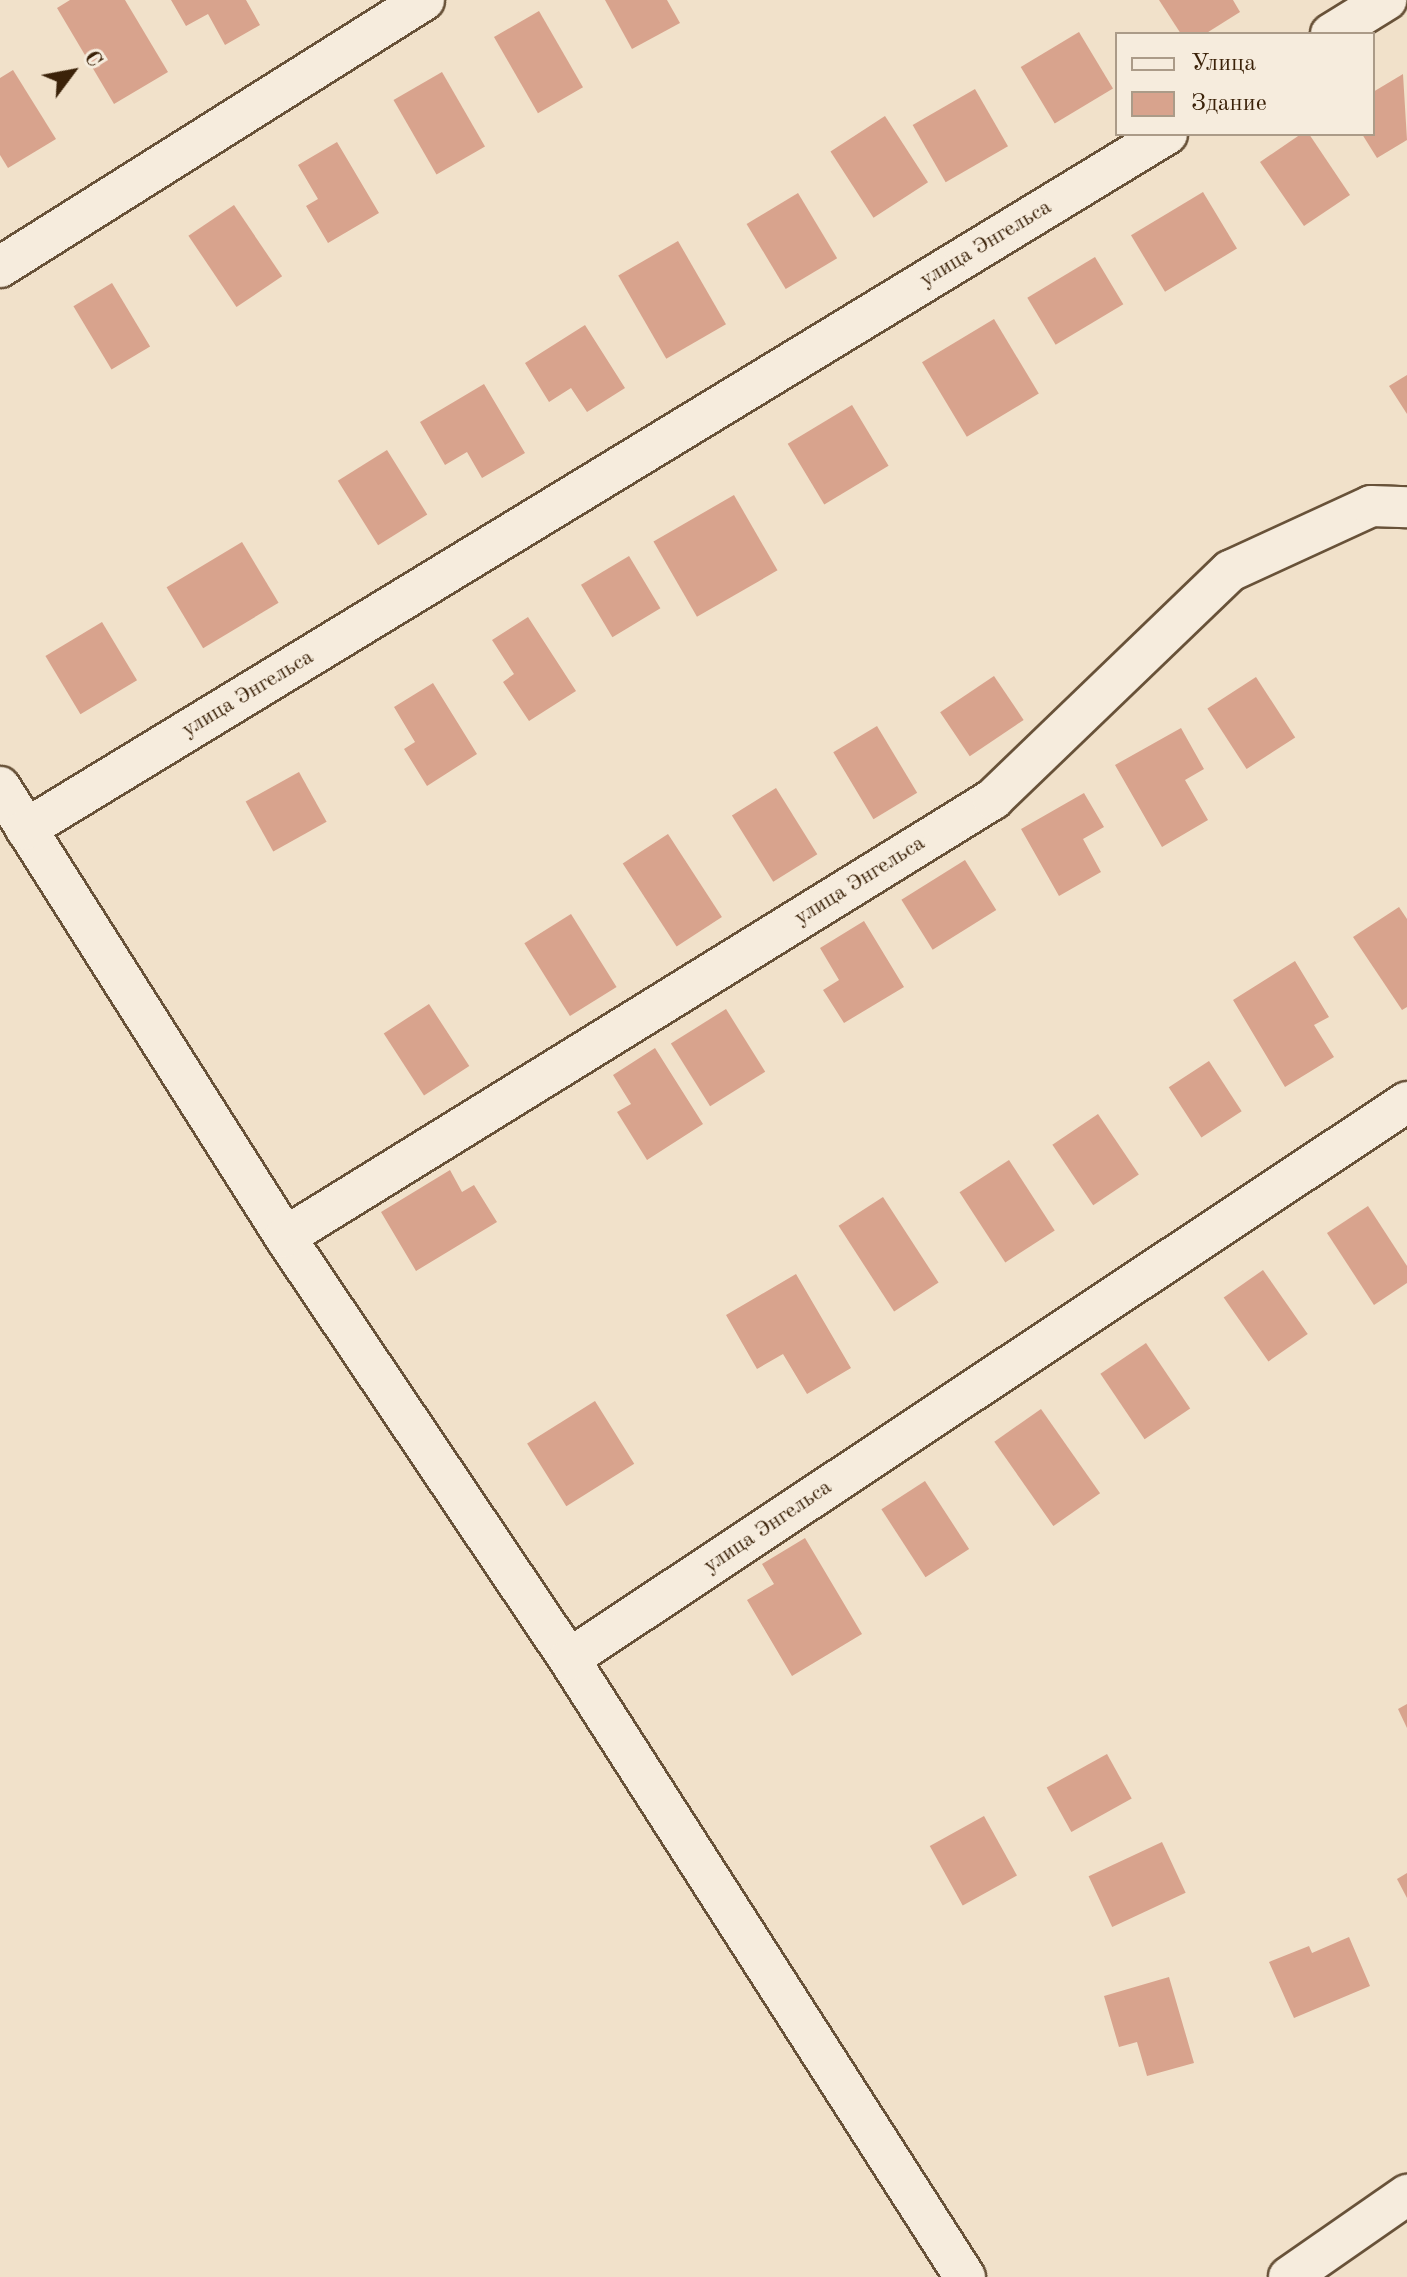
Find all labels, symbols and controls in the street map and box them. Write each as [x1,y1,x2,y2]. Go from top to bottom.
north arrow [32,32,112,112]
legend [1115,32,1375,136]
text: С [79,47,106,71]
text: Улица [1191,52,1256,76]
text: Здание [1191,92,1267,116]
street label: улица Энгельса [915,194,1057,294]
street label: улица Энгельса [177,644,319,744]
street label: улица Энгельса [790,830,930,932]
street label: улица Энгельса [699,1474,837,1580]

